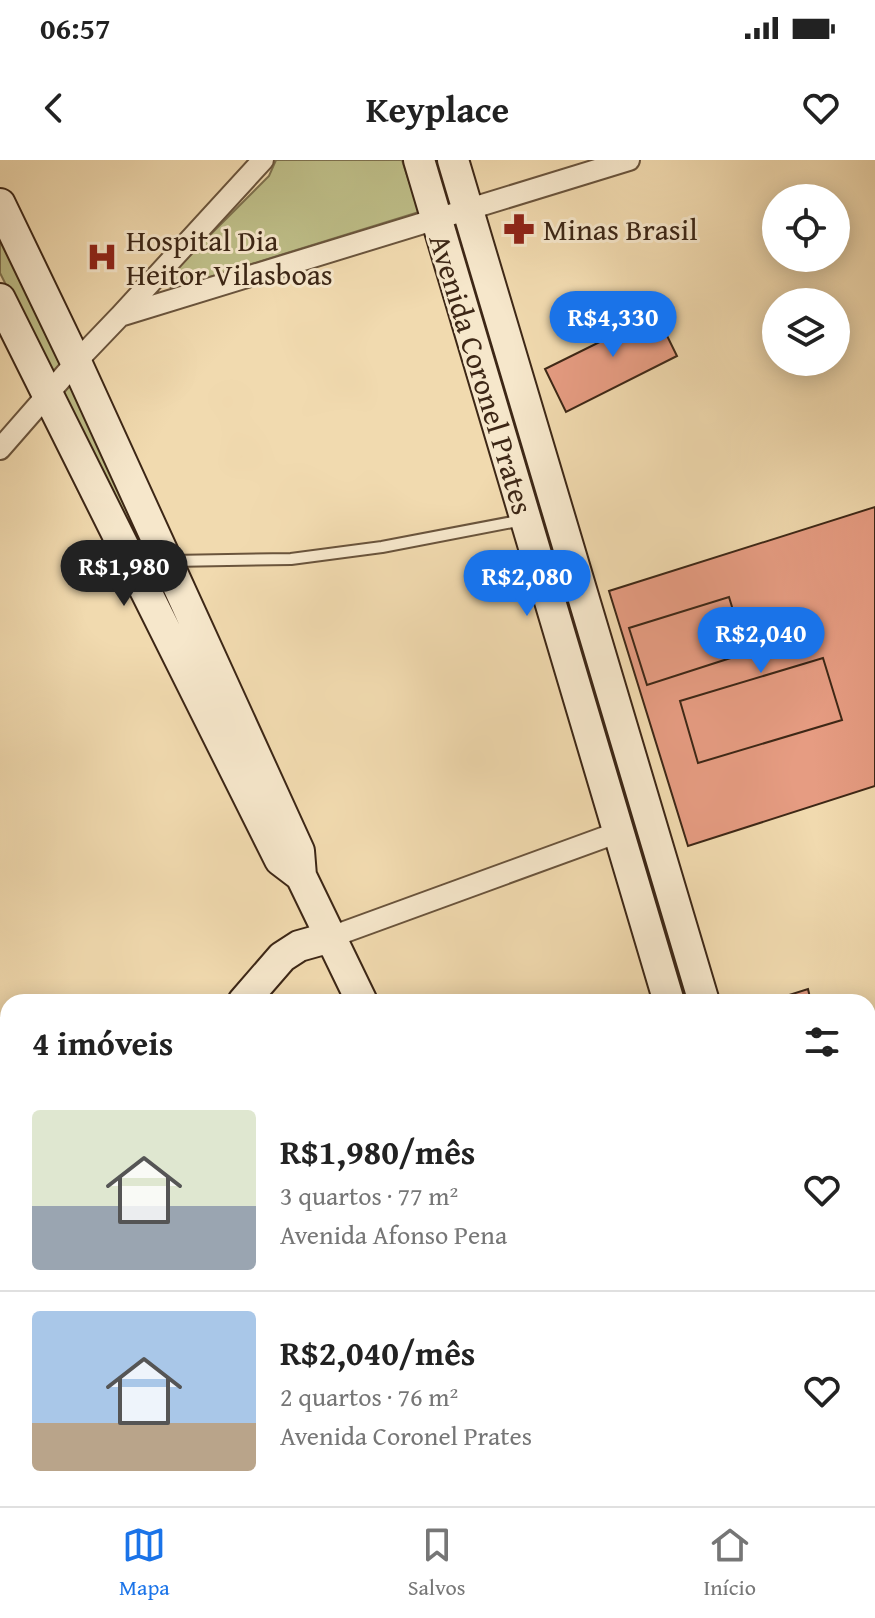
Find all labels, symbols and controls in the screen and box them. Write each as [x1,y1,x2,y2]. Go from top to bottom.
text: 06:57 [40,6,111,50]
text: Keyplace [366,82,509,135]
icon: back [32,86,76,130]
icon: heart [799,86,843,130]
map controls [762,184,850,376]
button: locate [762,184,850,272]
place label: Minas Brasil [543,207,698,251]
pharmacy icon: Minas Brasil [502,212,536,246]
place label: Hospital Dia Heitor Vilasboas [126,218,333,296]
street label: Avenida Coronel Prates [418,229,546,519]
hospital icon: Hospital Dia Heitor Vilasboas [85,240,119,274]
button: layers [762,288,850,376]
pin: R$4,330 [539,291,687,359]
text: R$4,330 [568,297,658,336]
pin: R$1,980 [50,540,198,608]
text: R$1,980 [79,546,169,585]
pin: R$2,080 [453,550,601,618]
text: R$2,080 [482,556,572,595]
pin: R$2,040 [687,607,835,675]
text: R$2,040 [716,613,806,652]
text: 4 imóveis [32,1018,173,1067]
icon: filters [800,1020,844,1064]
text: R$1,980/mês [280,1127,475,1176]
icon: home [96,1142,192,1238]
icon: heart [800,1168,844,1212]
text: 3 quartos · 77 m² [280,1176,458,1215]
text: Avenida Afonso Pena [280,1215,507,1254]
text: R$2,040/mês [280,1328,475,1377]
icon: home [96,1343,192,1439]
icon: heart [800,1369,844,1413]
text: 2 quartos · 76 m² [280,1377,458,1416]
text: Avenida Coronel Prates [280,1416,532,1455]
tab: Mapa [119,1523,170,1603]
tab: Salvos [408,1523,466,1603]
tab: Início [704,1523,756,1603]

